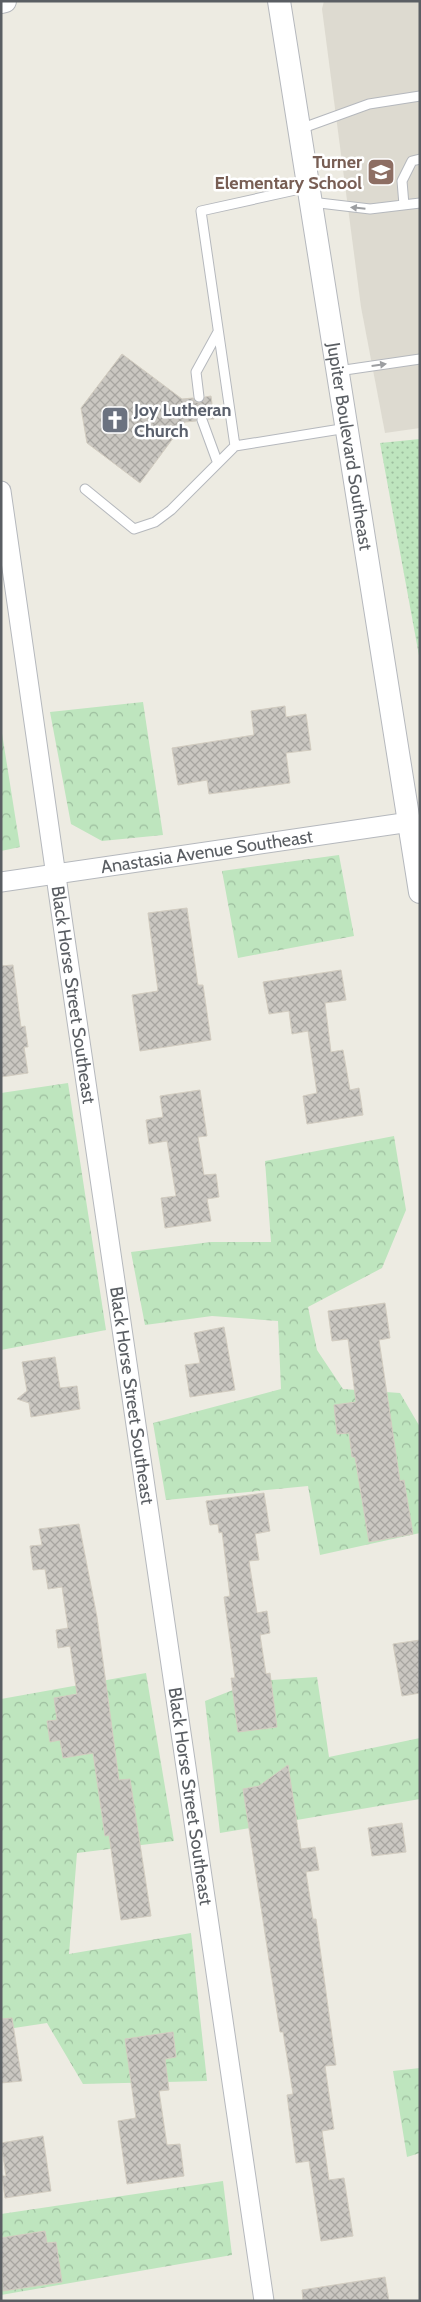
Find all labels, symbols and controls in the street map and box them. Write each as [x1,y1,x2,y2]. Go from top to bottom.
place label: Turner Elementary School [215,151,362,194]
school or university icon: Turner Elementary School [366,157,396,187]
one-way arrow [350,204,366,212]
street label: Jupiter Boulevard Southeast [322,340,377,552]
one-way arrow [371,361,387,369]
place label: Joy Lutheran Church [133,399,232,442]
church icon: Joy Lutheran Church [100,405,130,435]
street label: Anastasia Avenue Southeast [99,825,314,878]
street label: Black Horse Street Southeast [47,884,100,1105]
street label: Black Horse Street Southeast [105,1285,159,1506]
street label: Black Horse Street Southeast [163,1686,217,1907]

